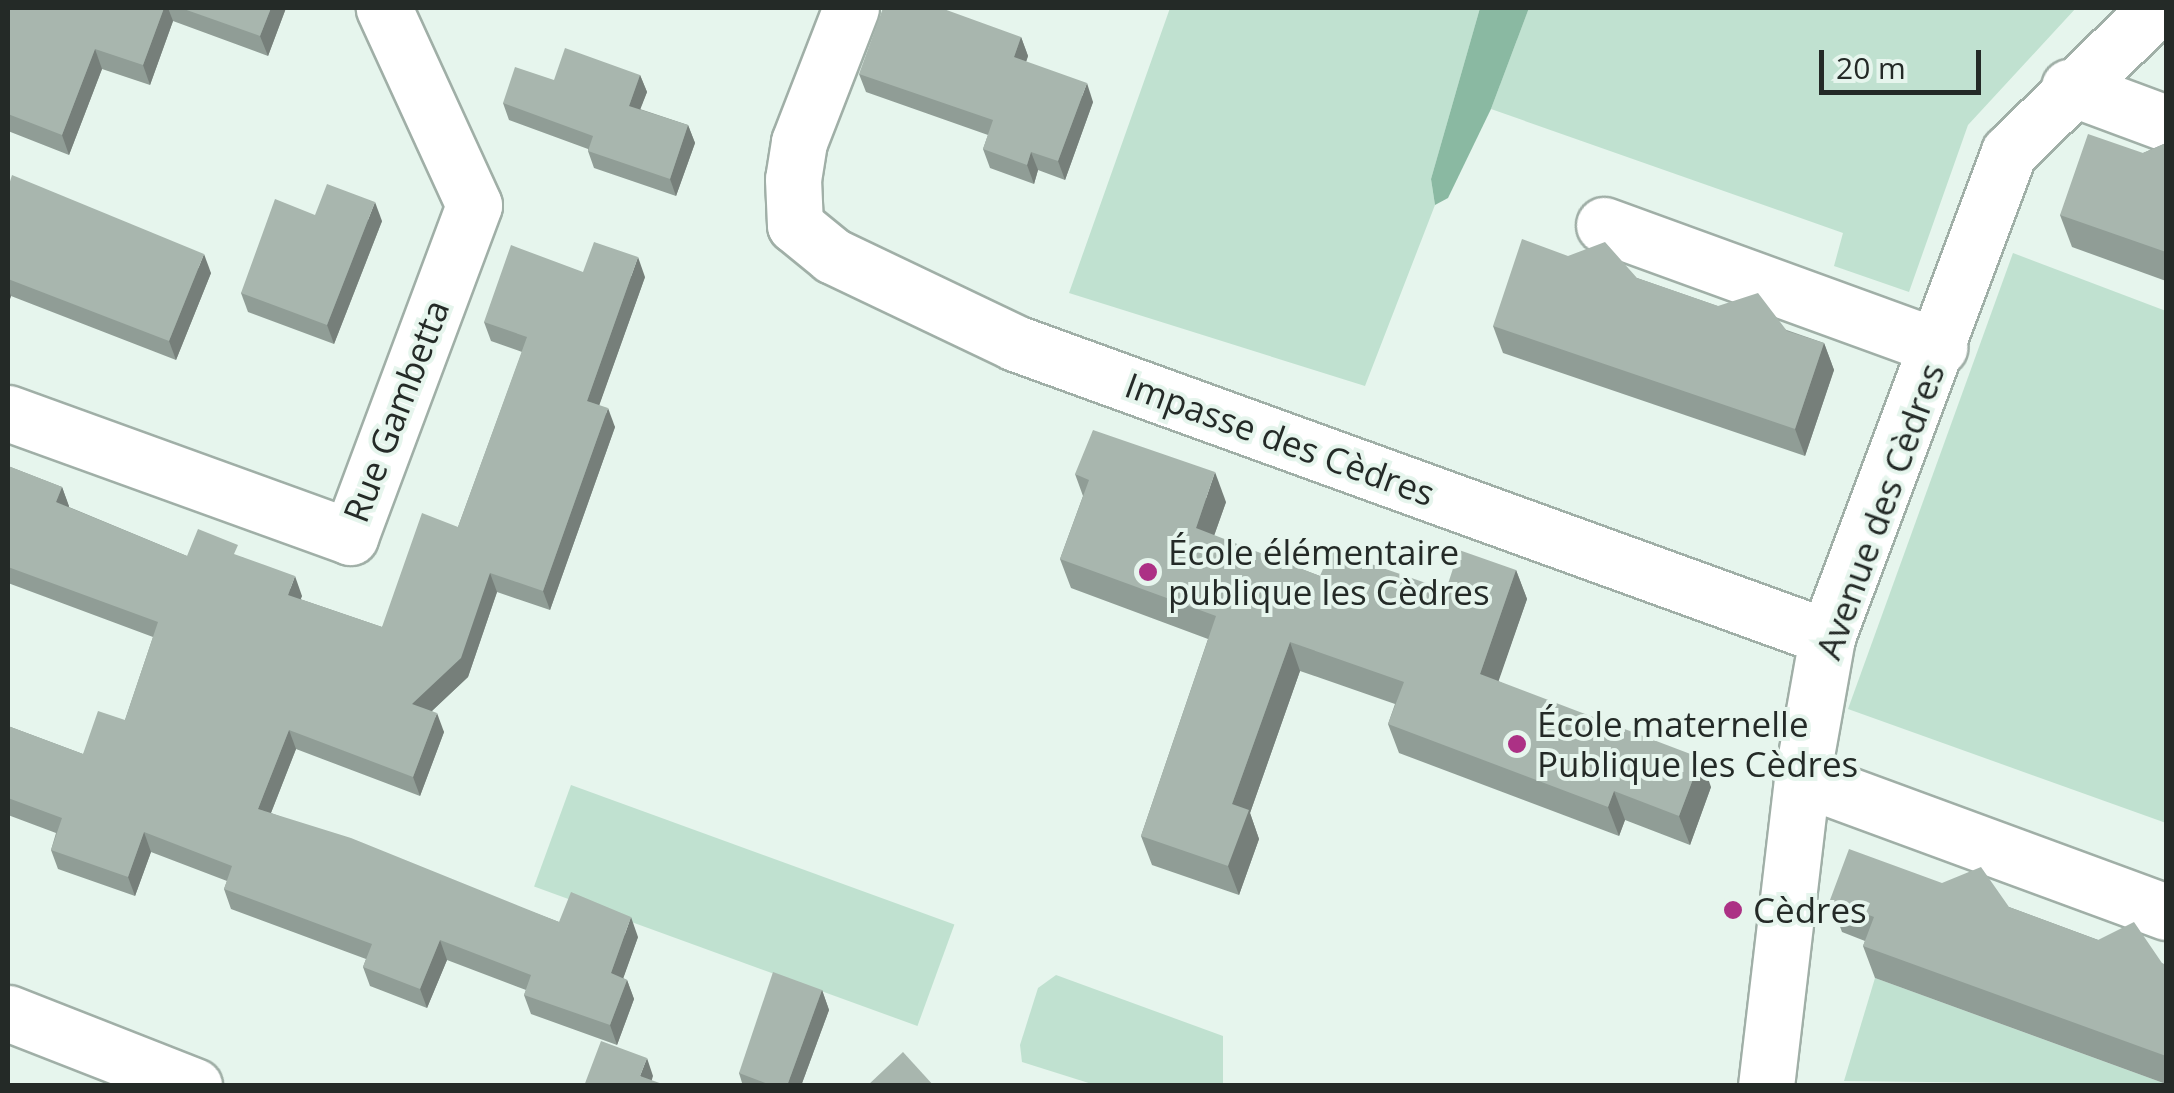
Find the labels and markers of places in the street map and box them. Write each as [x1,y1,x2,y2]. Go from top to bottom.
place label: École élémentaire publique les Cèdres [1168,531,1490,613]
marker: École élémentaire publique les Cèdres [1137,561,1159,583]
place label: École maternelle Publique les Cèdres [1537,703,1858,785]
marker: École maternelle Publique les Cèdres [1506,733,1528,755]
place label: Cèdres [1753,889,1867,931]
marker: Cèdres [1722,899,1744,921]

